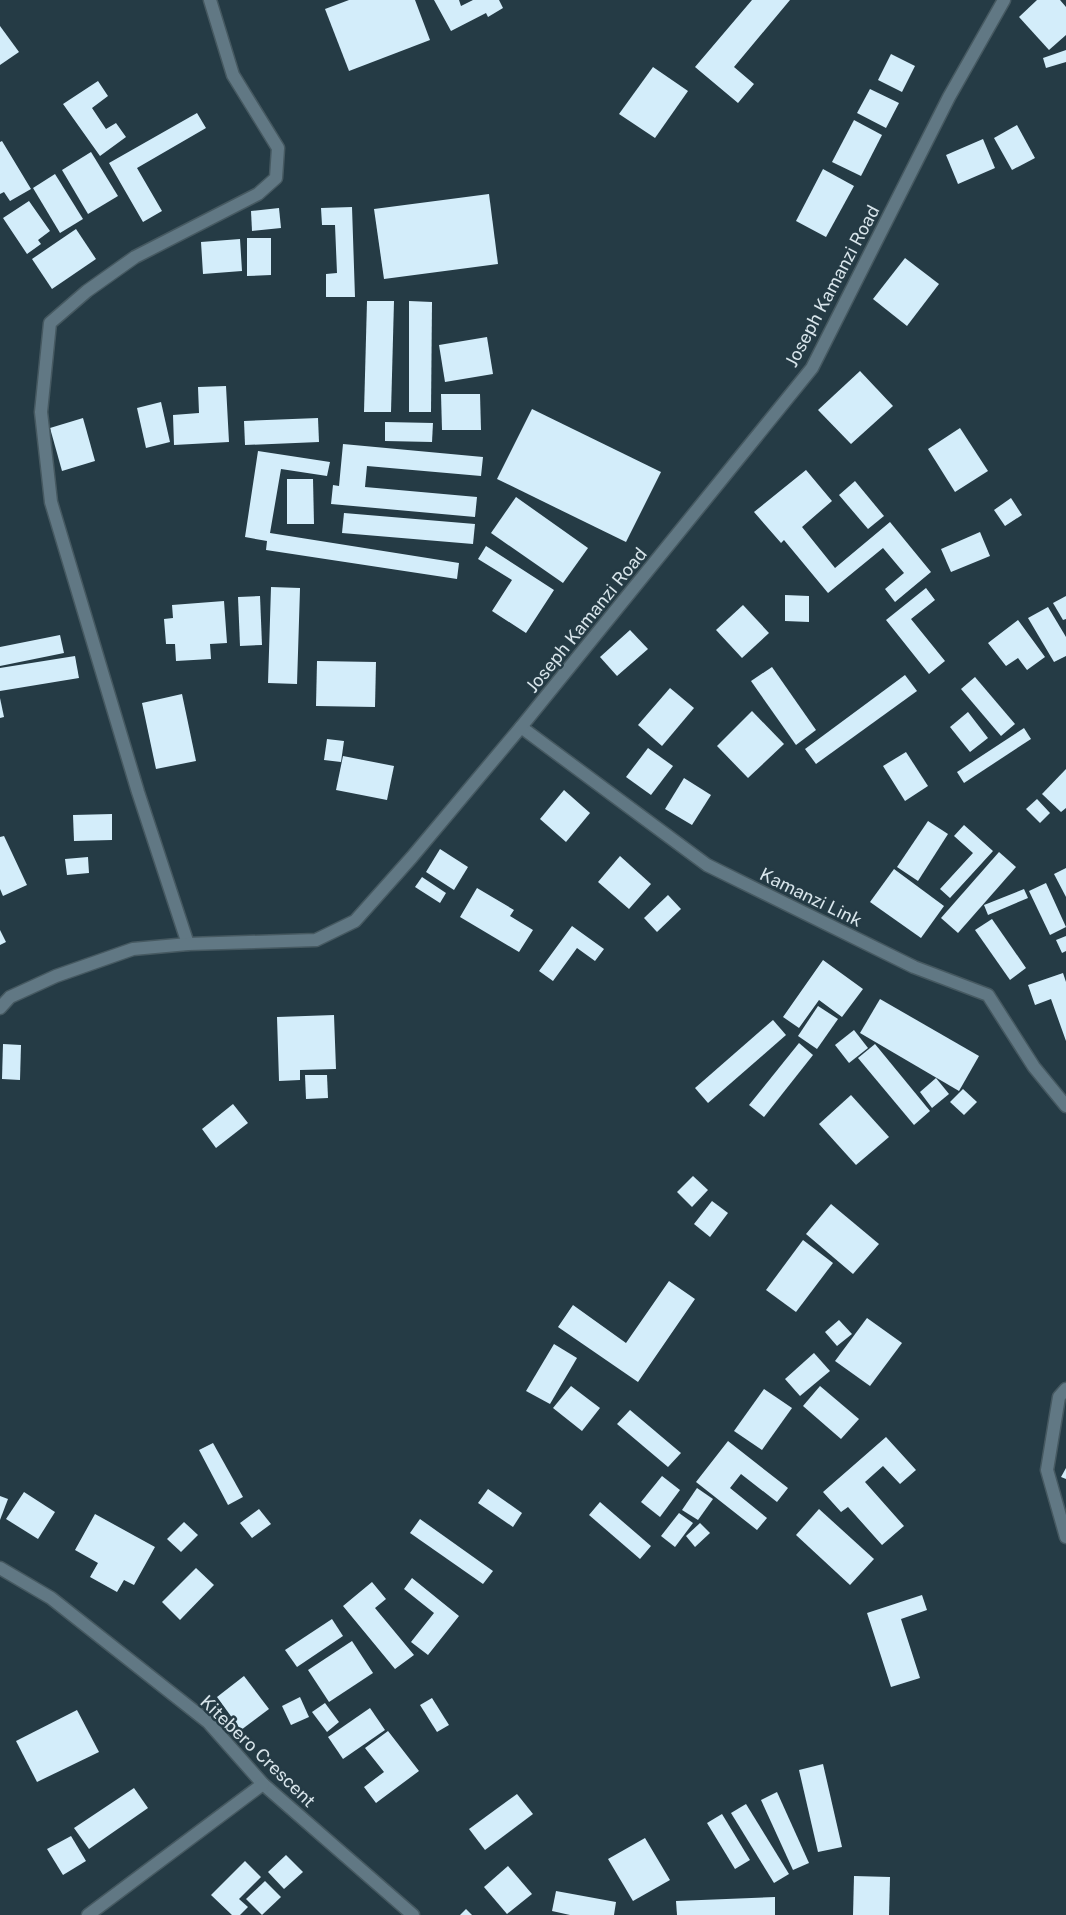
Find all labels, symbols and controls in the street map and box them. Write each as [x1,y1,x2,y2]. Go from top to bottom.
street label: Joseph Kamanzi Road [780,202,884,370]
street label: Joseph Kamanzi Road [521,543,651,697]
street label: Kamanzi Link [757,863,865,931]
street label: Kitebero Crescent [196,1691,320,1811]

